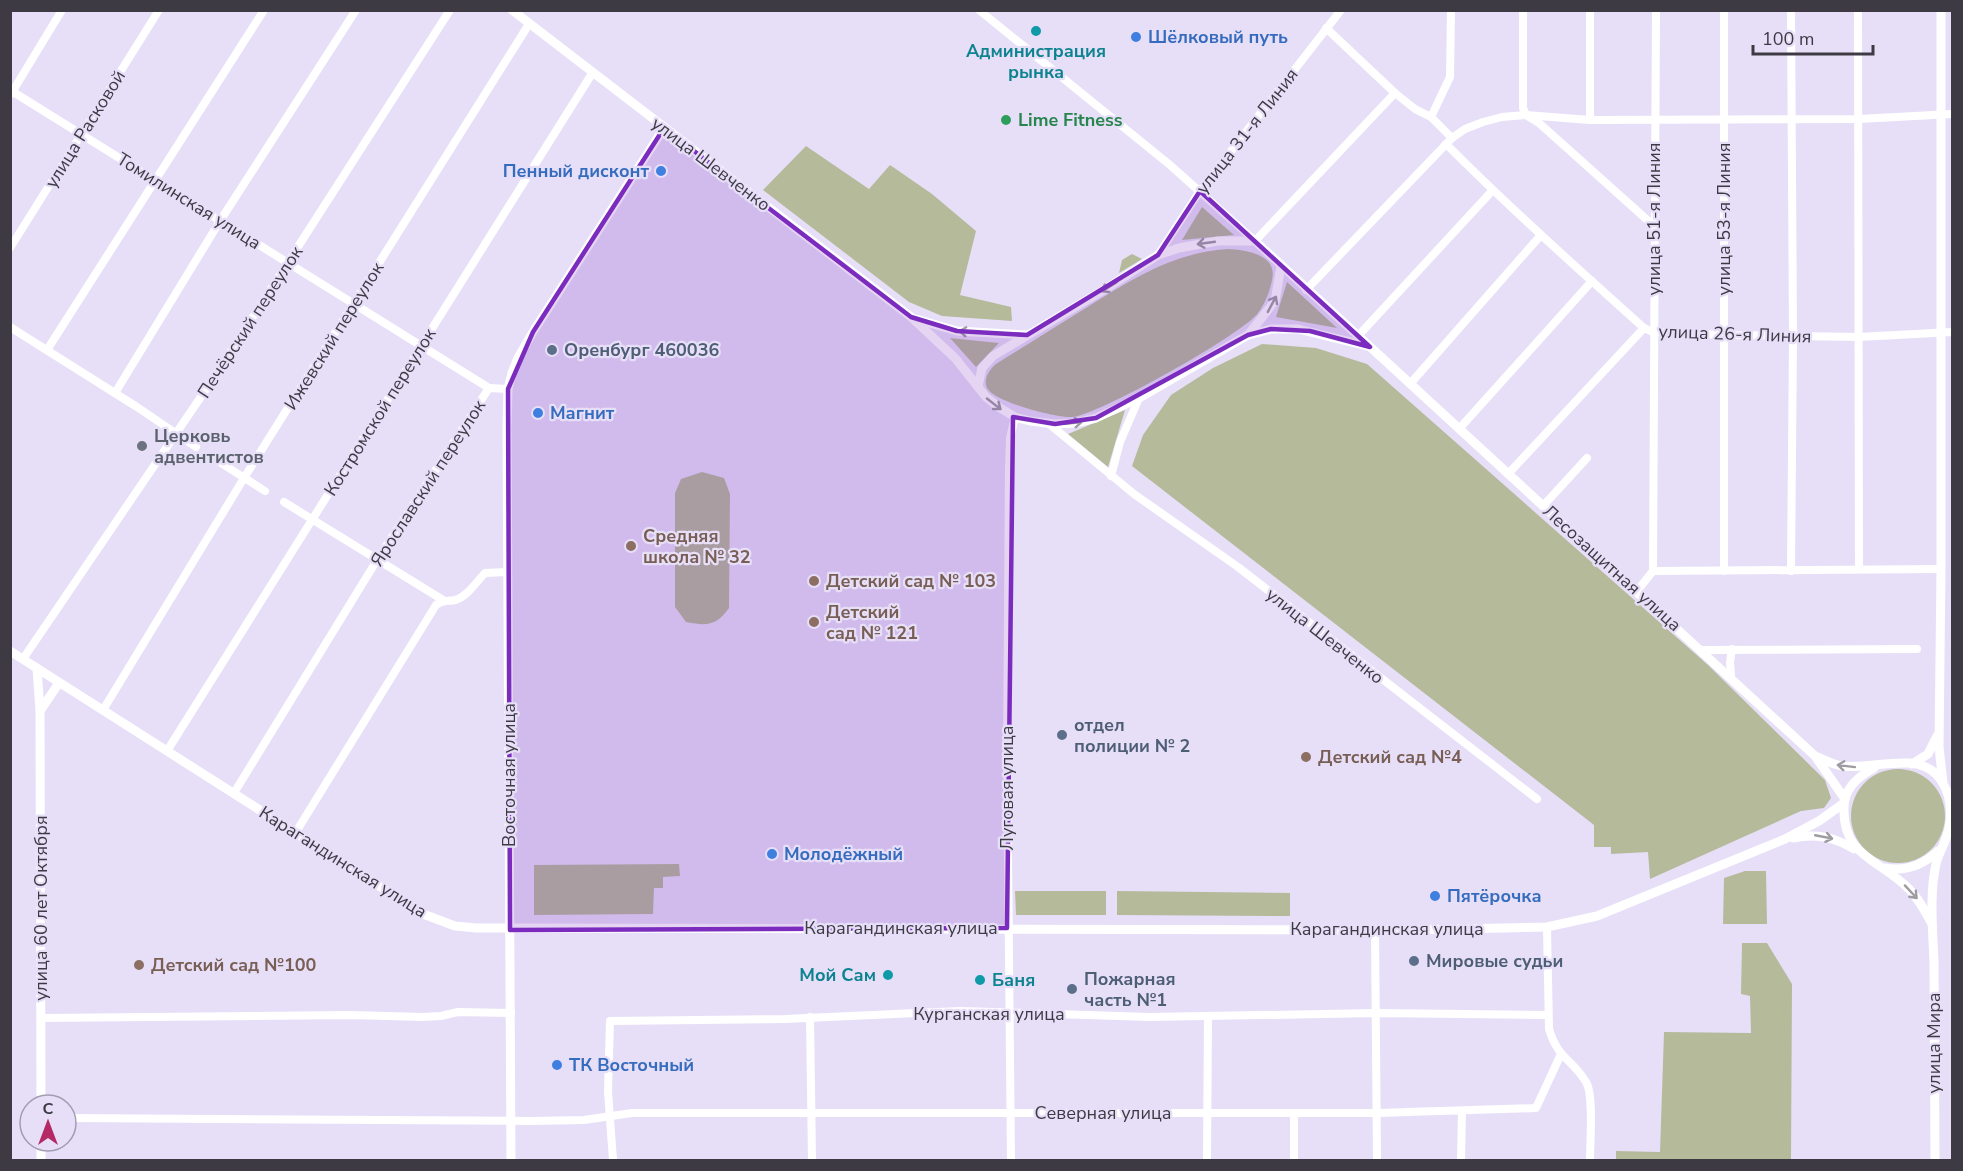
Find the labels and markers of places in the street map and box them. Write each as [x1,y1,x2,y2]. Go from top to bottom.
marker: Администрация рынка [1029,24,1043,38]
place label: Шёлковый путь [1148,25,1288,49]
marker: Шёлковый путь [1129,30,1143,44]
place label: Администрация рынка [966,39,1106,84]
place label: Lime Fitness [1018,108,1123,132]
marker: Lime Fitness [999,113,1013,127]
place label: Пенный дисконт [503,159,649,183]
marker: Пенный дисконт [654,164,668,178]
place label: Оренбург 460036 [564,338,719,362]
marker: Оренбург 460036 [545,343,559,357]
place label: Магнит [550,401,615,425]
marker: Магнит [531,406,545,420]
place label: Церковь адвентистов [154,424,264,469]
marker: Церковь адвентистов [135,439,149,453]
place label: Средняя школа № 32 [643,524,751,569]
marker: Средняя школа № 32 [624,539,638,553]
place label: Детский сад № 103 [826,569,996,593]
marker: Детский сад № 103 [807,574,821,588]
place label: Детский сад № 121 [826,600,918,645]
marker: Детский сад № 121 [807,615,821,629]
place label: отдел полиции № 2 [1074,713,1190,758]
marker: отдел полиции № 2 [1055,728,1069,742]
place label: Детский сад №4 [1318,745,1462,769]
marker: Детский сад №4 [1299,750,1313,764]
place label: Молодёжный [784,842,903,866]
marker: Молодёжный [765,847,779,861]
place label: Пятёрочка [1447,884,1542,908]
marker: Пятёрочка [1428,889,1442,903]
place label: Мировые судьи [1426,949,1563,973]
place label: Детский сад №100 [151,953,317,977]
marker: Мировые судьи [1407,954,1421,968]
marker: Детский сад №100 [132,958,146,972]
place label: Мой Cам [799,963,876,987]
place label: Пожарная часть №1 [1084,967,1176,1012]
marker: Мой Cам [881,968,895,982]
place label: Баня [992,968,1035,992]
marker: Баня [973,973,987,987]
marker: Пожарная часть №1 [1065,982,1079,996]
place label: ТК Восточный [569,1053,694,1077]
marker: ТК Восточный [550,1058,564,1072]

